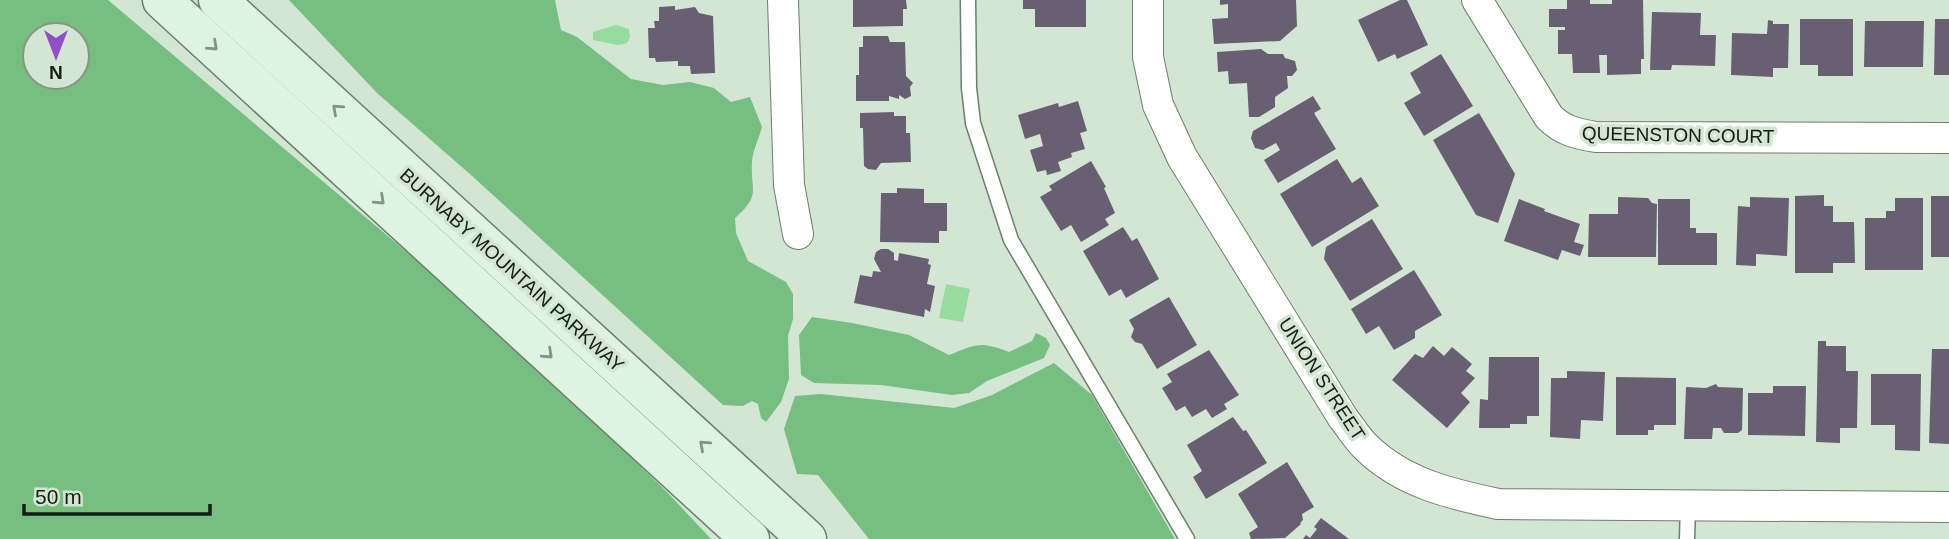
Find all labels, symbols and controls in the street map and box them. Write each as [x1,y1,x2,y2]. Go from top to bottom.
north arrow [21,21,91,91]
one-way arrow [205,38,218,50]
text: N [49,62,63,83]
one-way arrow [332,105,345,117]
street label: QUEENSTON COURT [1582,123,1775,147]
street label: BURNABY MOUNTAIN PARKWAY [396,164,628,376]
one-way arrow [372,192,385,204]
street label: UNION STREET [1275,314,1370,444]
one-way arrow [540,345,553,358]
one-way arrow [699,440,712,453]
scale bar [24,472,210,516]
text: 50 m [35,485,82,508]

